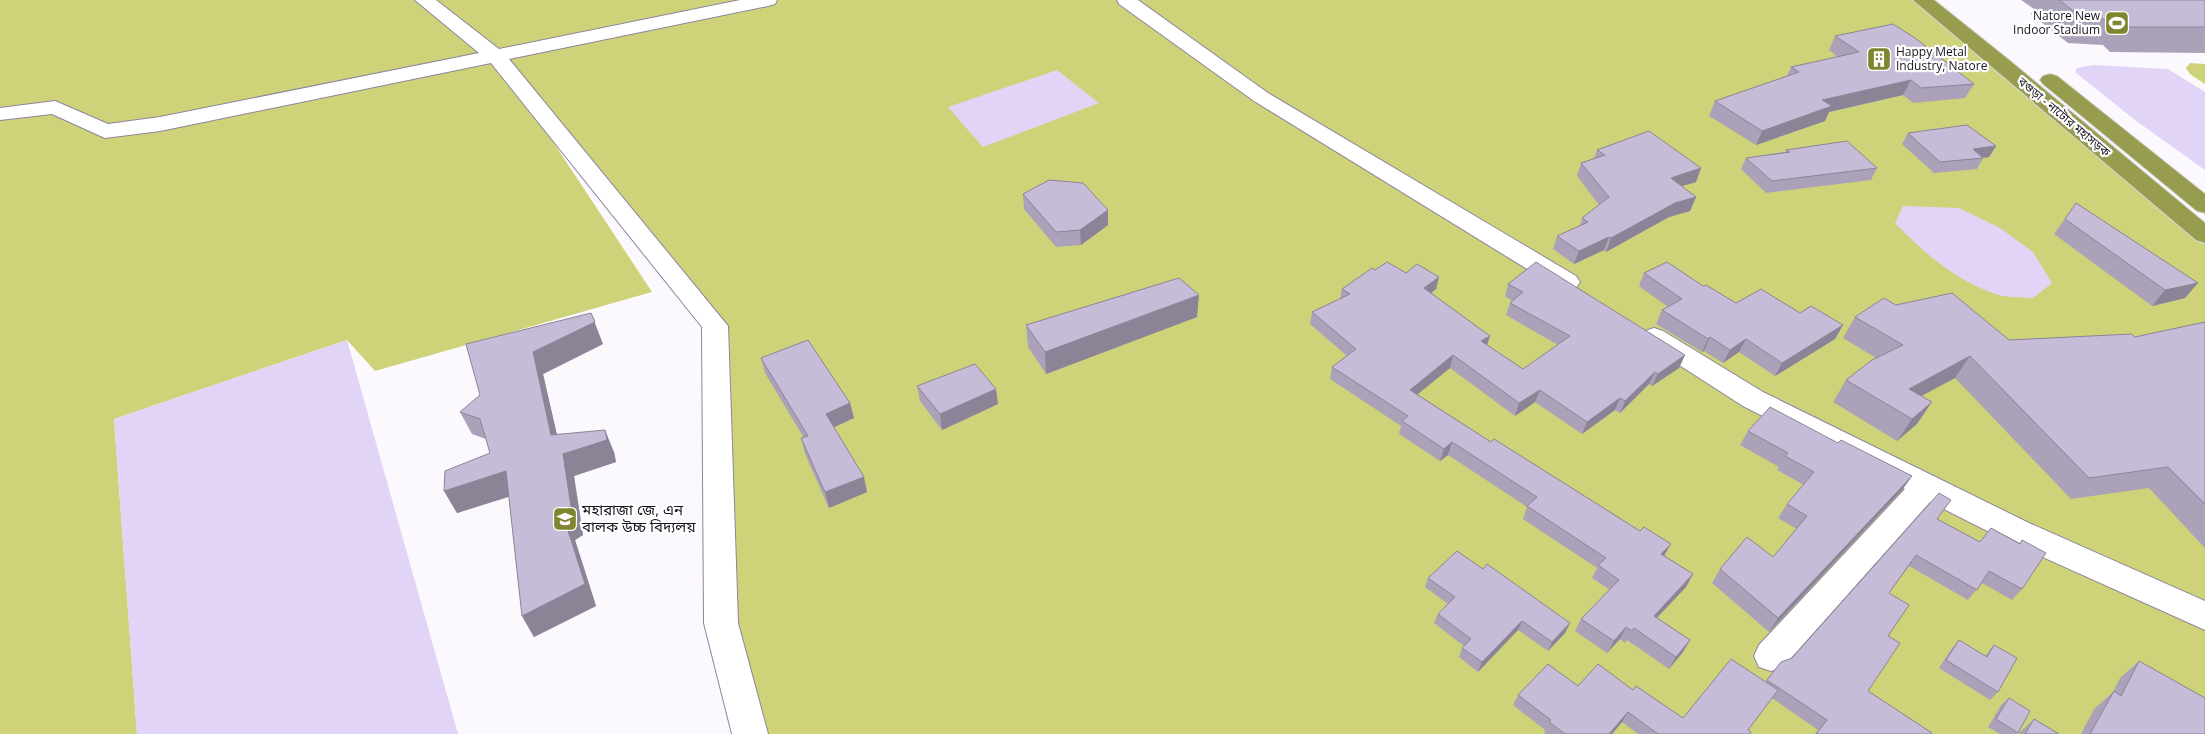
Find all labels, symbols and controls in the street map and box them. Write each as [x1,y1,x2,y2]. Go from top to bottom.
place label: Natore New Indoor Stadium [2013,7,2101,38]
sports icon: Natore New Indoor Stadium [2104,10,2130,36]
place label: Happy Metal Industry, Natore [1896,43,1988,74]
building icon: Happy Metal Industry, Natore [1866,46,1892,72]
street label: বগুড়া - নাটোর মহাসড়ক [2014,72,2114,160]
place label: মহারাজা জে, এন বালক উচ্চ বিদ্যলয় [581,499,696,536]
school or university icon: মহারাজা জে, এন বালক উচ্চ বিদ্যলয় [552,506,578,532]

